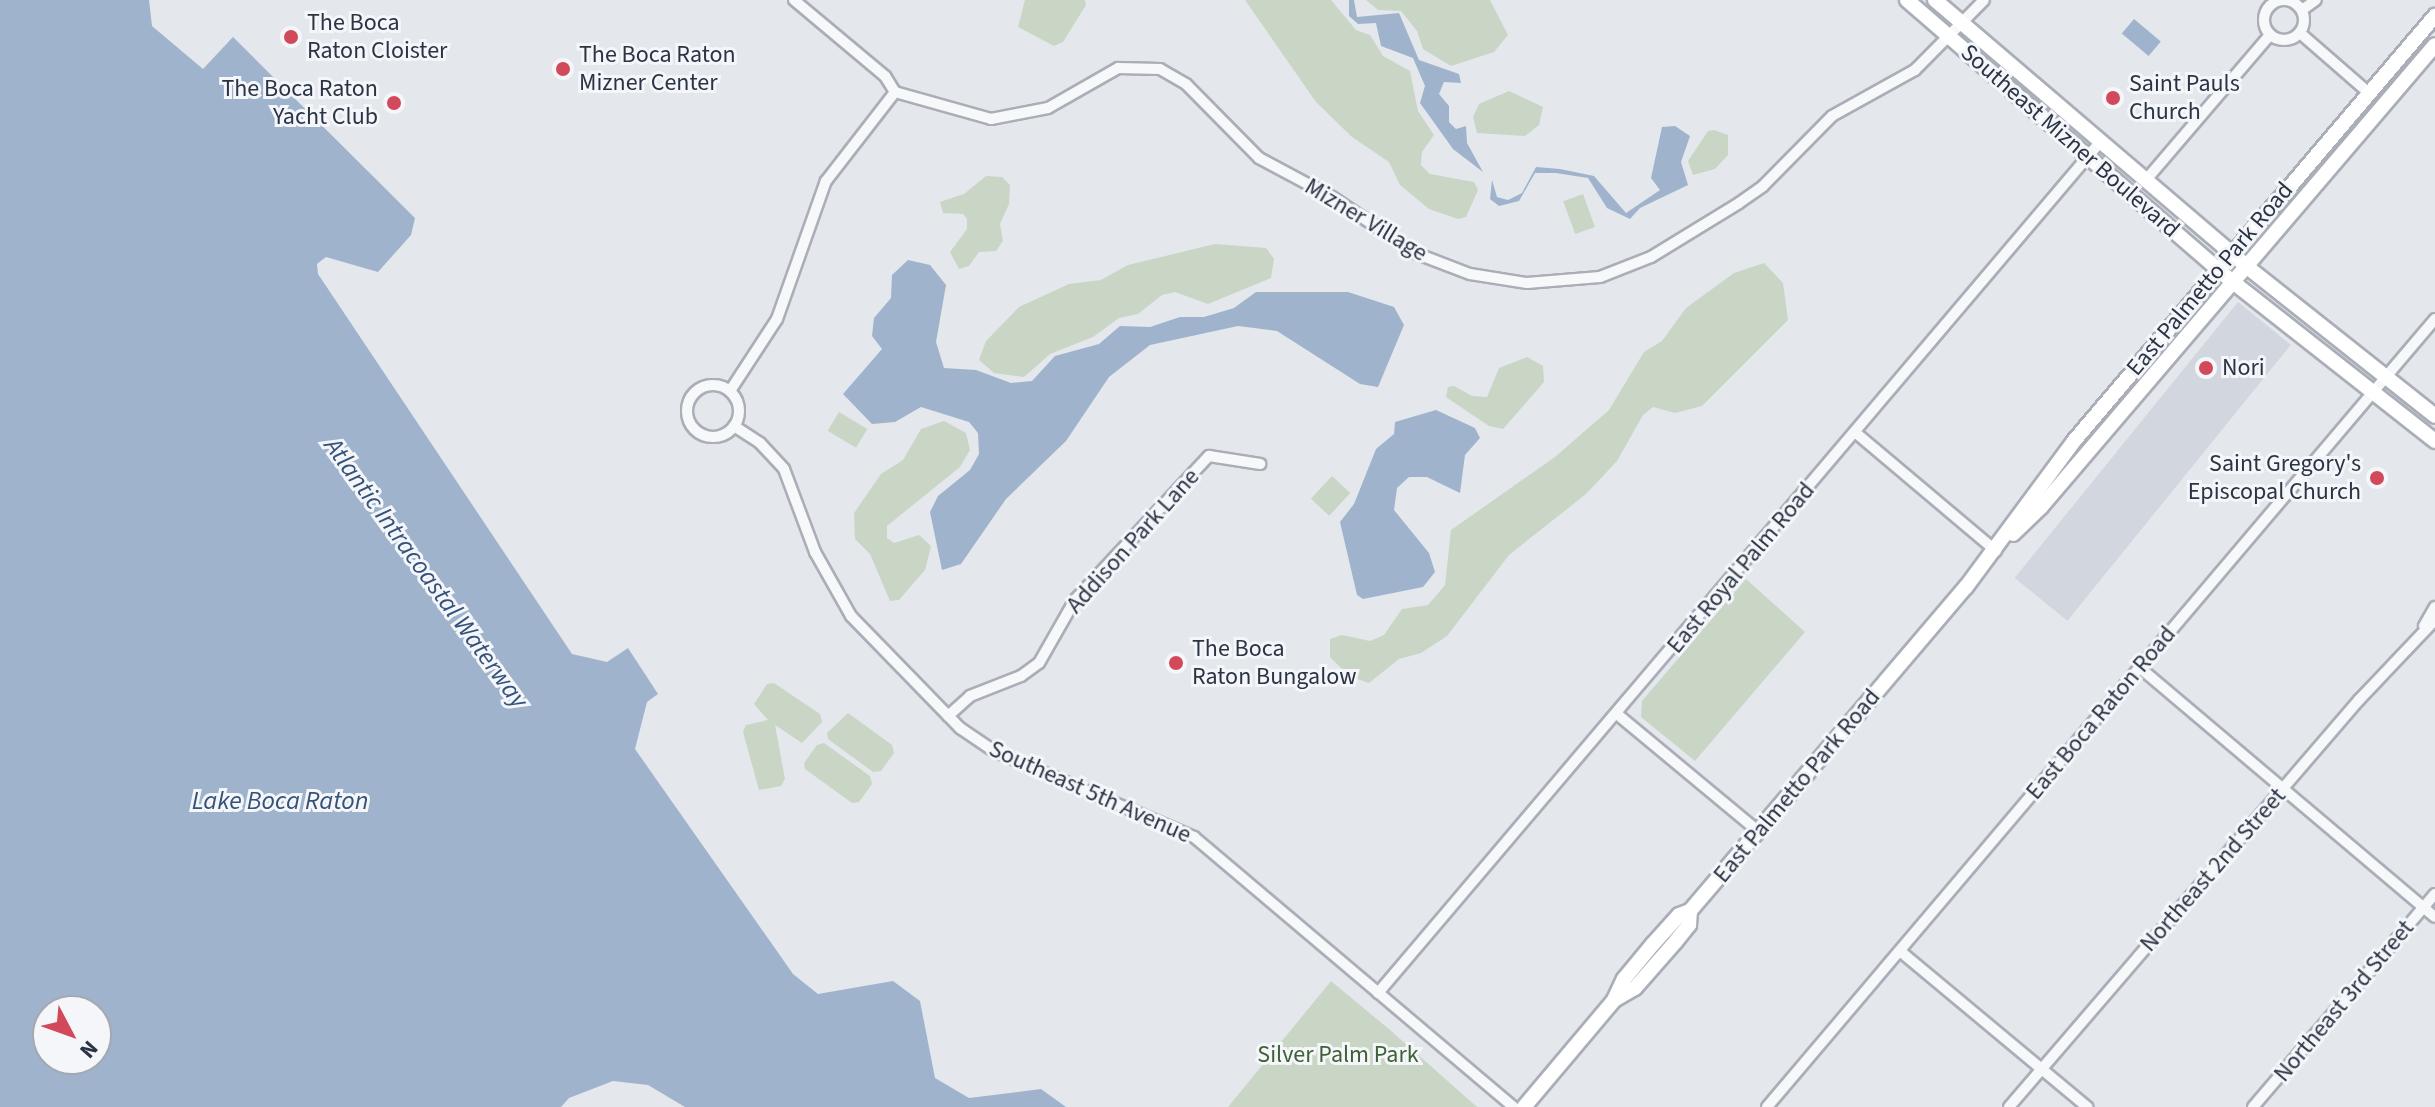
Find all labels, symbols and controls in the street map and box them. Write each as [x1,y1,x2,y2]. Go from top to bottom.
place label: The Boca Raton Cloister [307,9,447,65]
marker: The Boca Raton Cloister [282,28,300,46]
street label: Southeast Mizner Boulevard [1955,38,2185,244]
place label: The Boca Raton Mizner Center [579,41,736,97]
marker: The Boca Raton Mizner Center [554,60,572,78]
place label: Saint Pauls Church [2129,70,2240,126]
place label: The Boca Raton Yacht Club [221,75,378,131]
marker: Saint Pauls Church [2104,89,2122,107]
marker: The Boca Raton Yacht Club [385,94,403,112]
street label: Mizner Village [1299,172,1433,268]
street label: East Palmetto Park Road [2121,176,2299,382]
place label: Nori [2222,354,2265,382]
marker: Nori [2197,359,2215,377]
water label: Atlantic Intracoastal Waterway [317,432,535,714]
place label: Saint Gregory's Episcopal Church [2188,450,2361,506]
street label: Addison Park Lane [1060,463,1206,619]
marker: Saint Gregory's Episcopal Church [2368,469,2386,487]
street label: East Royal Palm Road [1661,477,1821,659]
street label: East Boca Raton Road [2020,620,2182,806]
place label: The Boca Raton Bungalow [1192,635,1356,691]
marker: The Boca Raton Bungalow [1167,654,1185,672]
street label: East Palmetto Park Road [1708,683,1886,889]
street label: Southeast 5th Avenue [985,734,1195,850]
street label: Northeast 2nd Street [2134,782,2292,958]
water label: Lake Boca Raton [192,785,368,817]
street label: Northeast 3rd Street [2268,914,2420,1088]
north arrow [32,995,112,1075]
text: N [72,1033,105,1065]
park label: Silver Palm Park [1257,1041,1419,1069]

